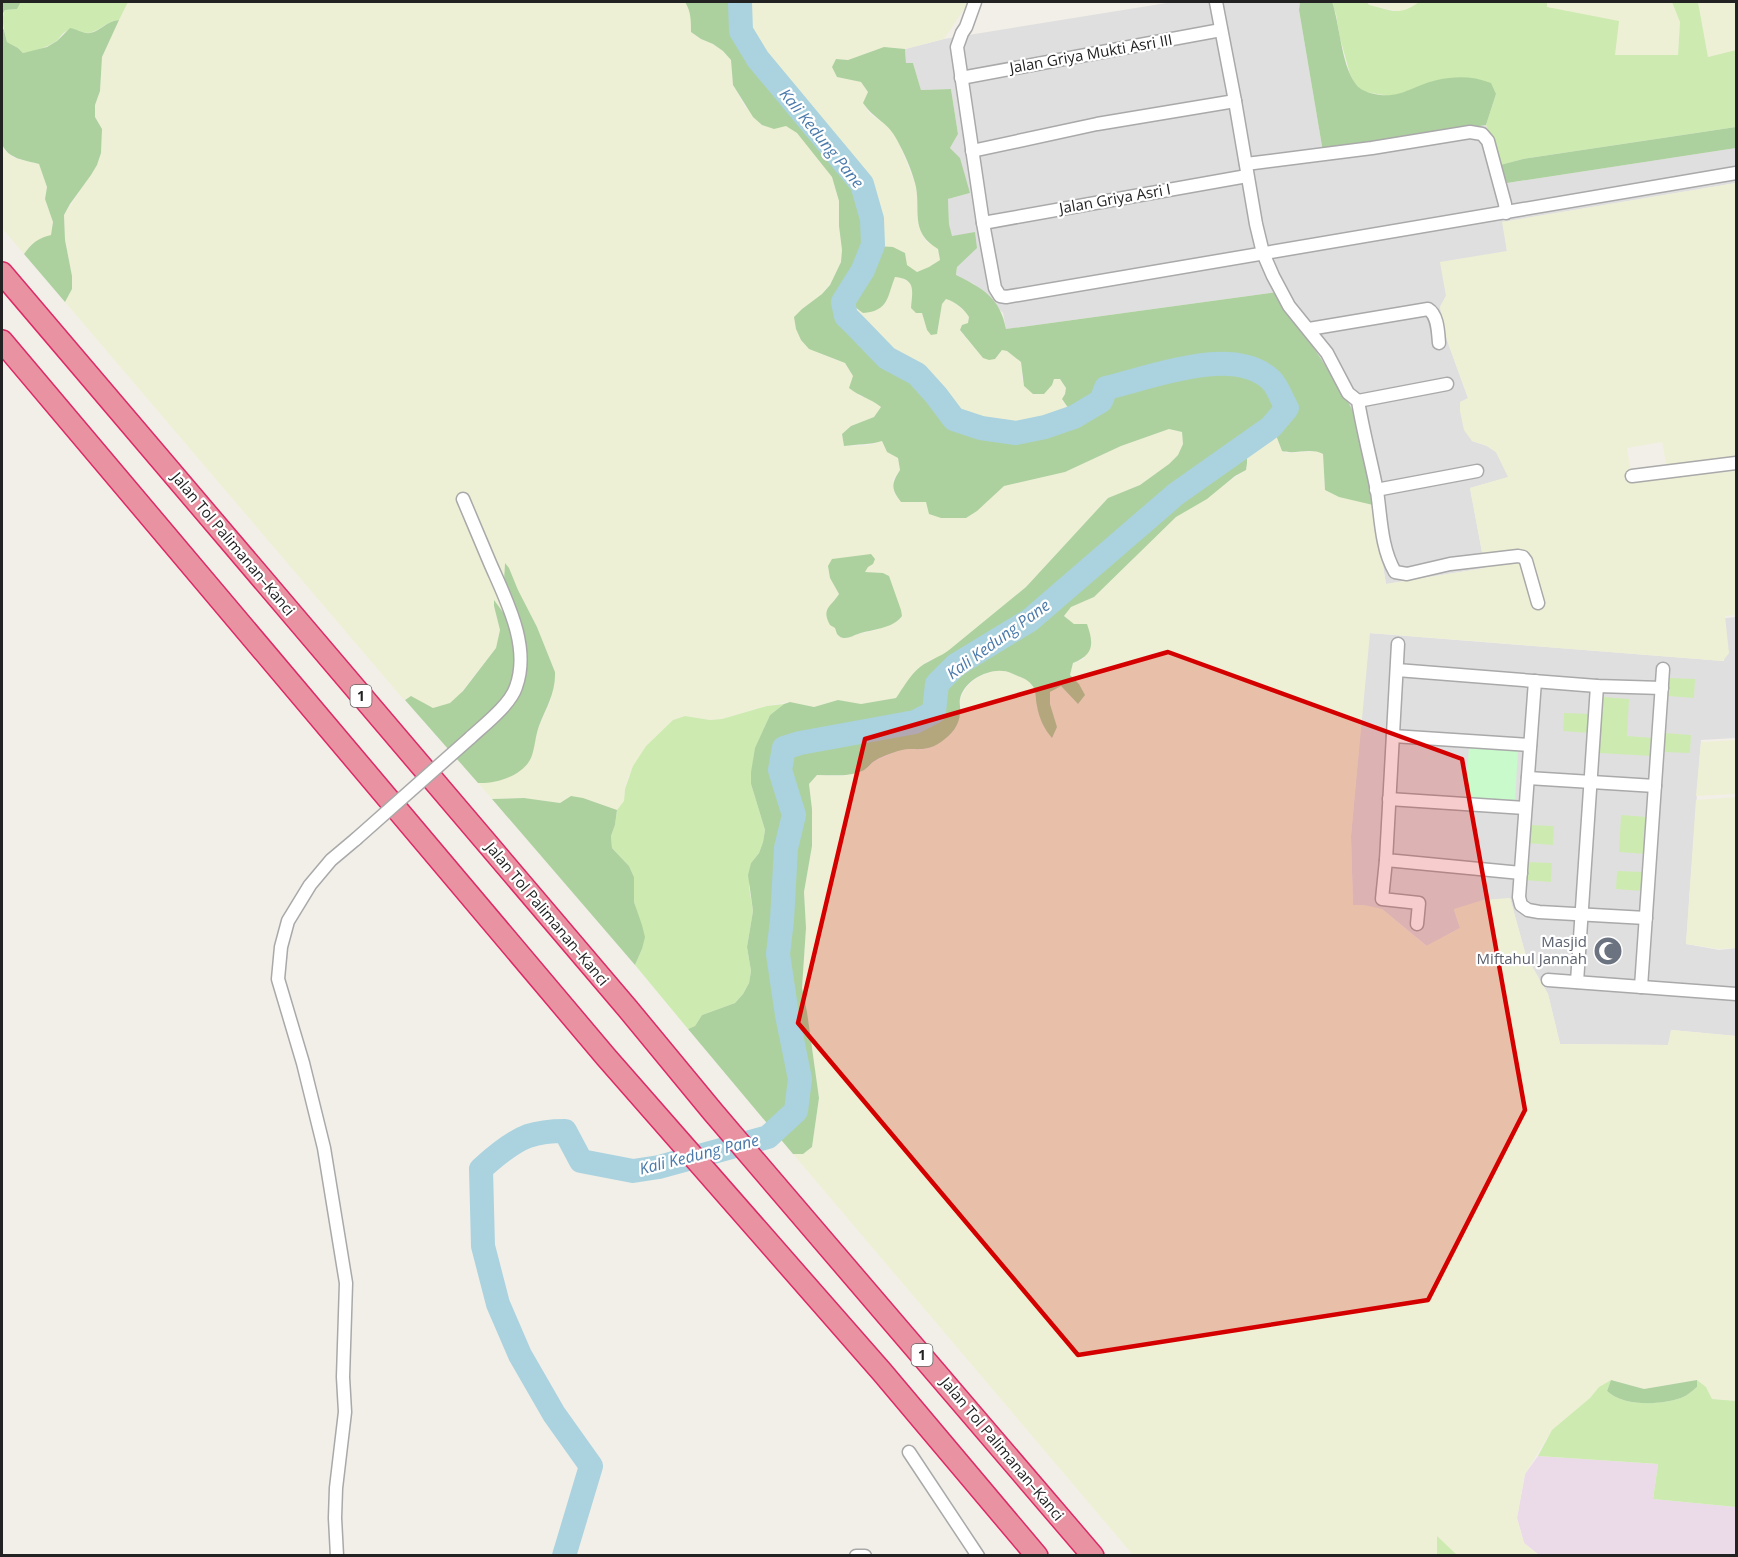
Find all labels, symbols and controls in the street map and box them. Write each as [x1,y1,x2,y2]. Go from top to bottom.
street label: Jalan Griya Mukti Asri III [1006,29,1174,78]
water label: Kali Kedung Pane [775,83,869,193]
street label: Jalan Griya Asri I [1056,178,1172,218]
street label: Jalan Tol Palimanan–Kanci [166,466,300,619]
water label: Kali Kedung Pane [942,594,1054,684]
road number: 1 [350,685,372,707]
street label: Jalan Tol Palimanan–Kanci [480,836,614,989]
place label: Masjid Miftahul Jannah [1477,931,1587,968]
mosque icon: Masjid Miftahul Jannah [1592,935,1624,967]
water label: Kali Kedung Pane [637,1128,761,1180]
road number: 1 [912,1344,932,1366]
street label: Jalan Tol Palimanan–Kanci [935,1371,1069,1524]

